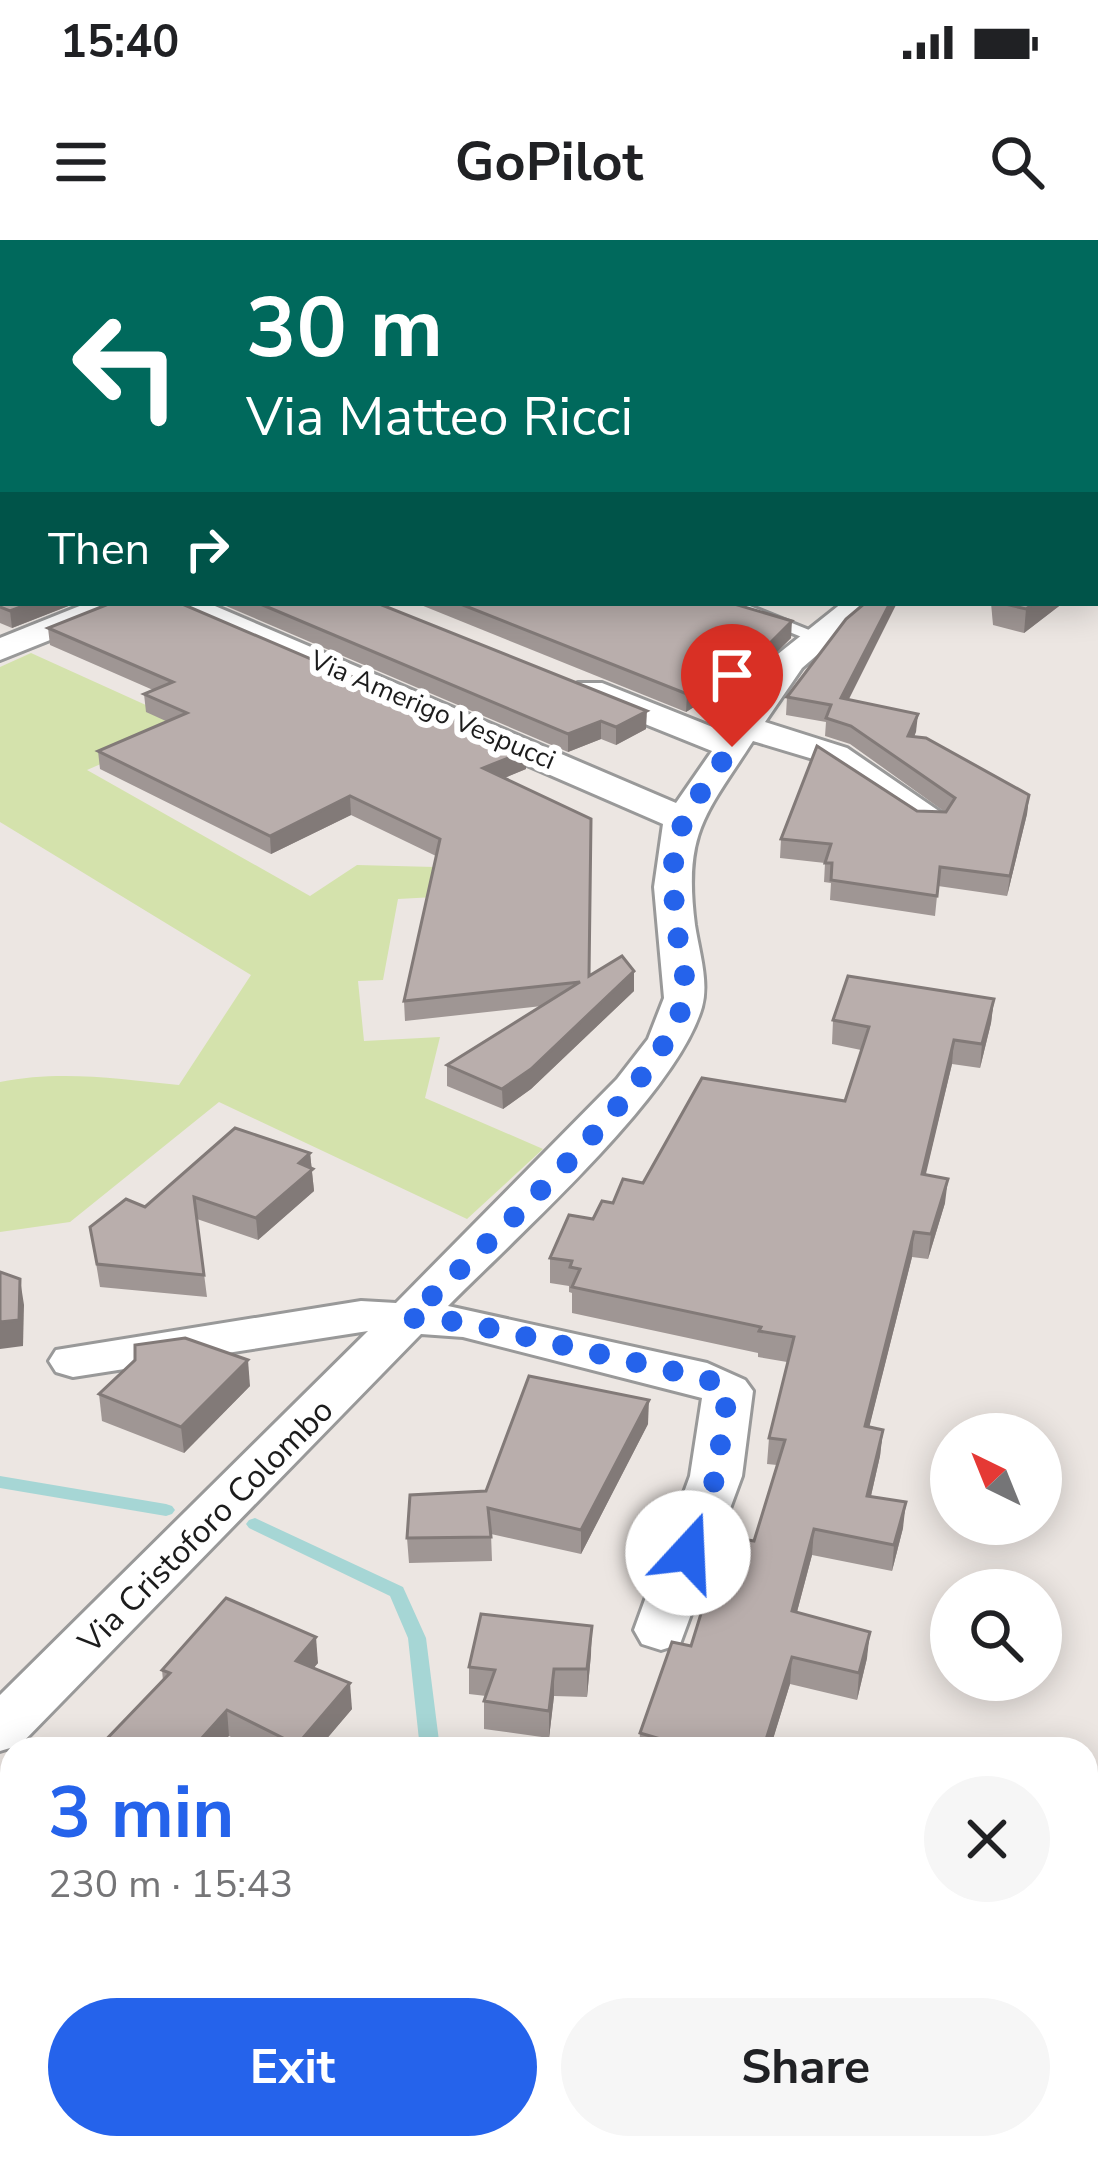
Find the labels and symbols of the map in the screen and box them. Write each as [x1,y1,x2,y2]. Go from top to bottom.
pin [681,624,783,747]
street label: Via Amerigo Vespucci [304,642,561,779]
street label: Via Cristoforo Colombo [68,1389,344,1664]
north arrow [930,1413,1062,1545]
position arrow [625,1490,751,1616]

